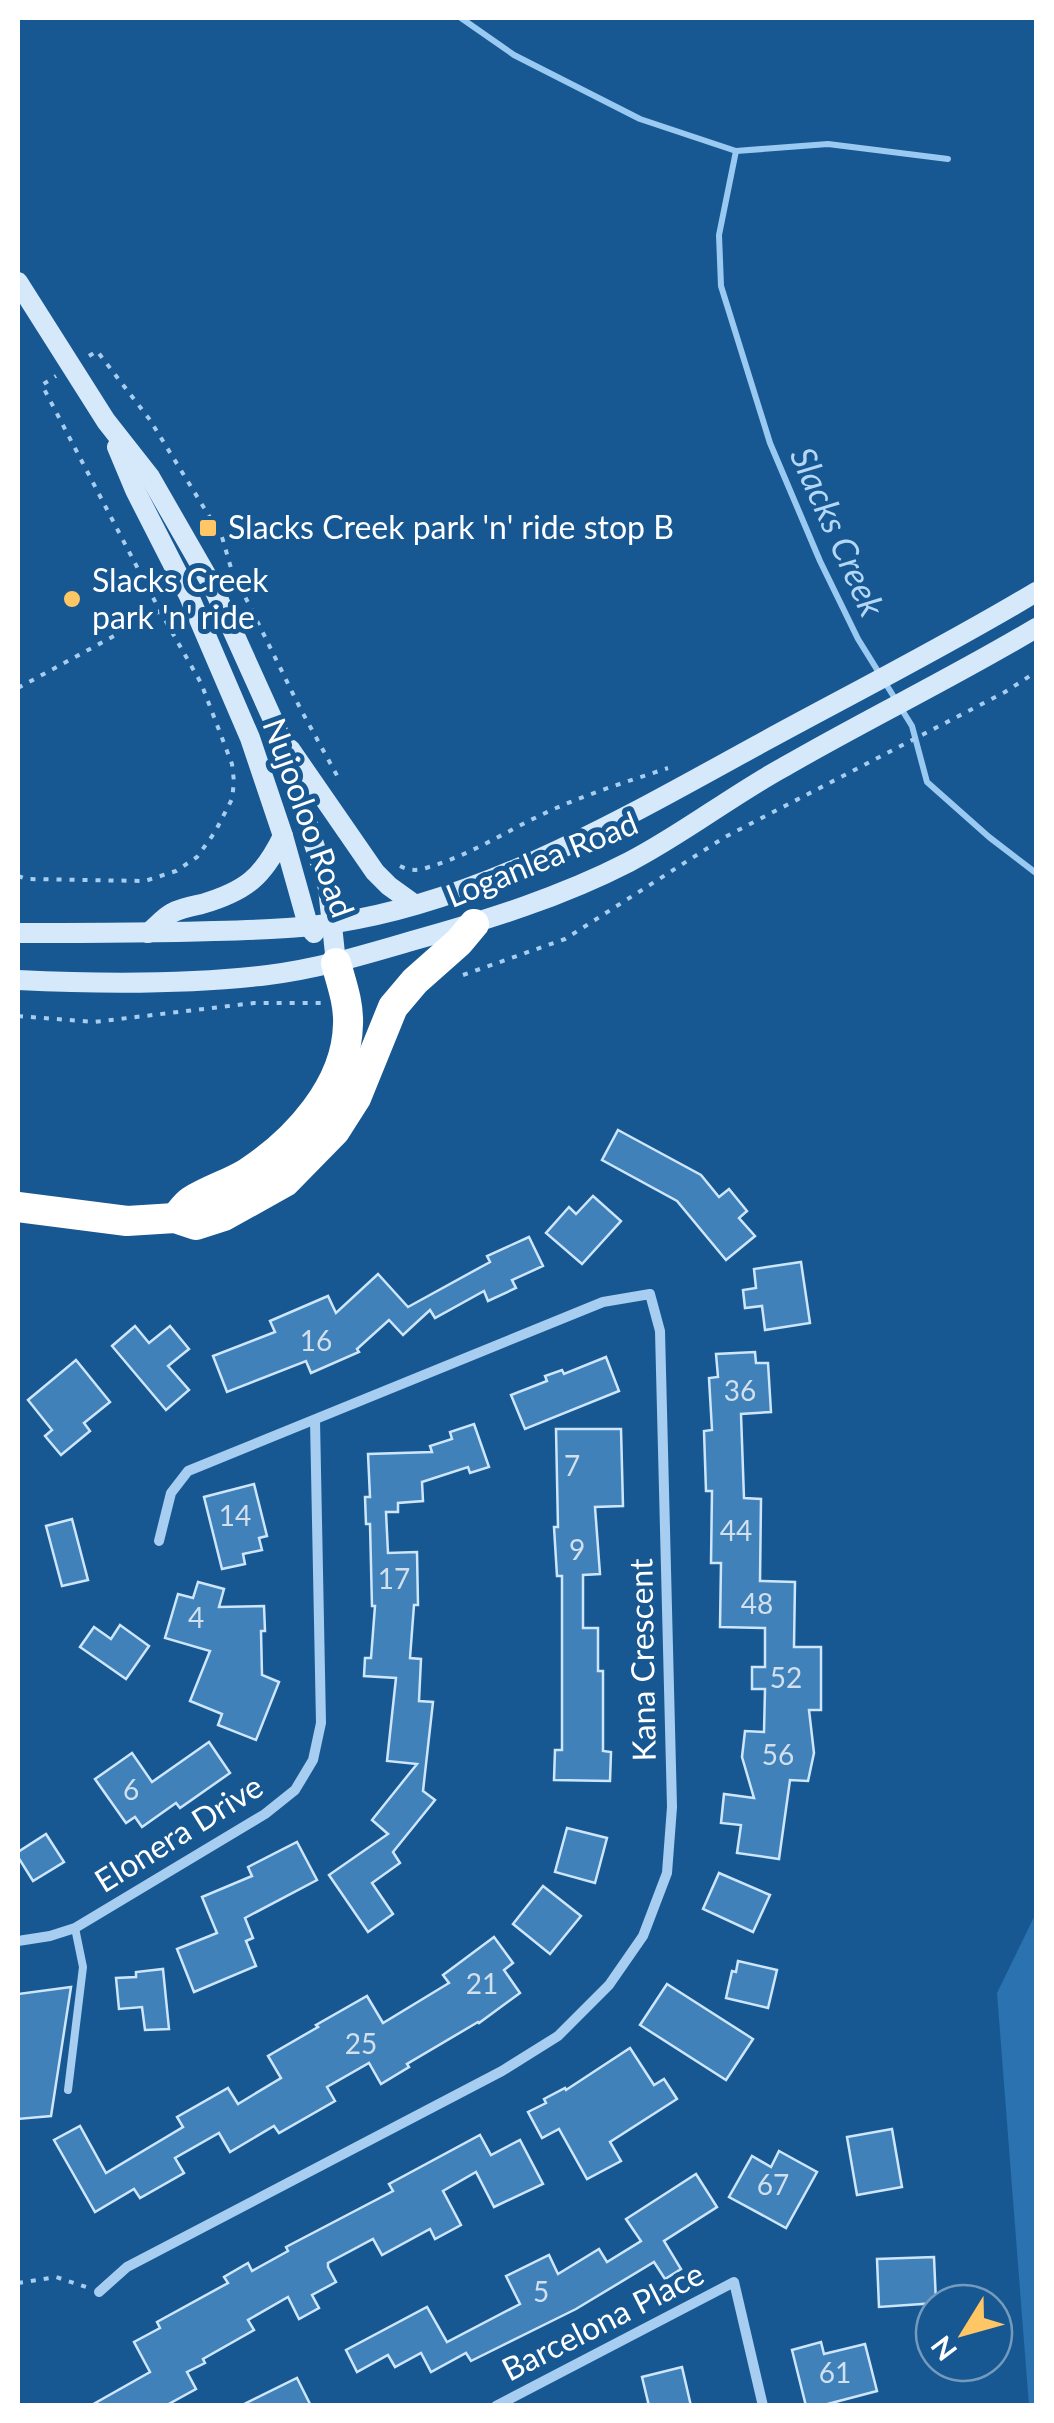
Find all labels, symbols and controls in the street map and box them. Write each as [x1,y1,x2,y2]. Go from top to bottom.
water label: Slacks Creek [783,440,895,623]
place label: Slacks Creek park 'n' ride stop B [228,507,674,546]
marker: Slacks Creek park 'n' ride stop B [197,517,219,539]
place label: Slacks Creek park 'n' ride [92,560,269,636]
marker: Slacks Creek park 'n' ride [61,588,83,610]
street label: Nujooloo Road [255,713,363,922]
street label: Loganlea Road [440,802,643,915]
house number: 16 [300,1323,332,1357]
house number: 36 [724,1373,756,1407]
house number: 7 [564,1448,580,1482]
house number: 14 [219,1498,251,1532]
house number: 44 [720,1513,752,1547]
house number: 9 [569,1532,585,1566]
street label: Kana Crescent [620,1558,663,1762]
house number: 17 [378,1561,410,1595]
house number: 48 [741,1586,773,1620]
house number: 4 [188,1600,204,1634]
house number: 52 [770,1660,802,1694]
house number: 56 [762,1737,794,1771]
street label: Elonera Drive [87,1766,269,1900]
house number: 6 [123,1772,139,1806]
house number: 21 [466,1966,498,2000]
house number: 25 [345,2026,377,2060]
house number: 67 [757,2167,789,2201]
street label: Barcelona Place [495,2253,710,2388]
house number: 5 [533,2274,549,2308]
north arrow [914,2283,1014,2383]
text: N [923,2330,963,2367]
house number: 61 [819,2355,851,2389]

